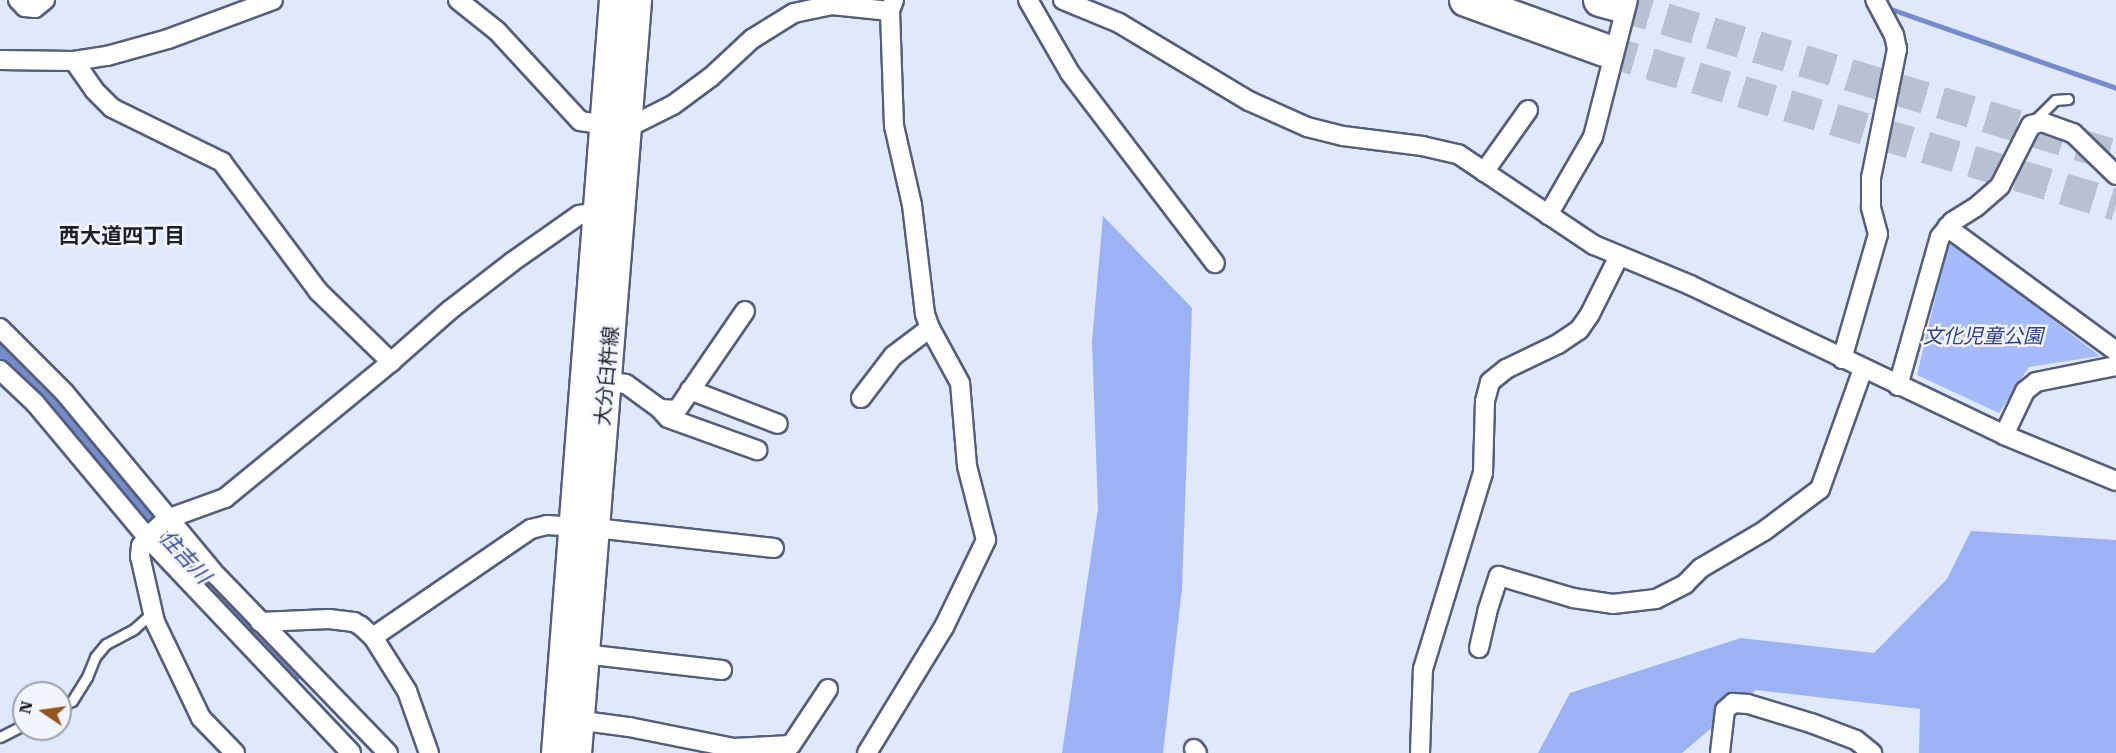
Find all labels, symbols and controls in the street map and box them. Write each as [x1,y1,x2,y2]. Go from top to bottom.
district label: 西大道四丁目 [59,223,185,249]
park label: 文化児童公園 [1923,324,2043,348]
street label: 大分臼杵線 [591,325,623,427]
water label: 住吉川 [154,525,216,589]
north arrow [12,681,72,741]
text: N [15,699,37,715]

